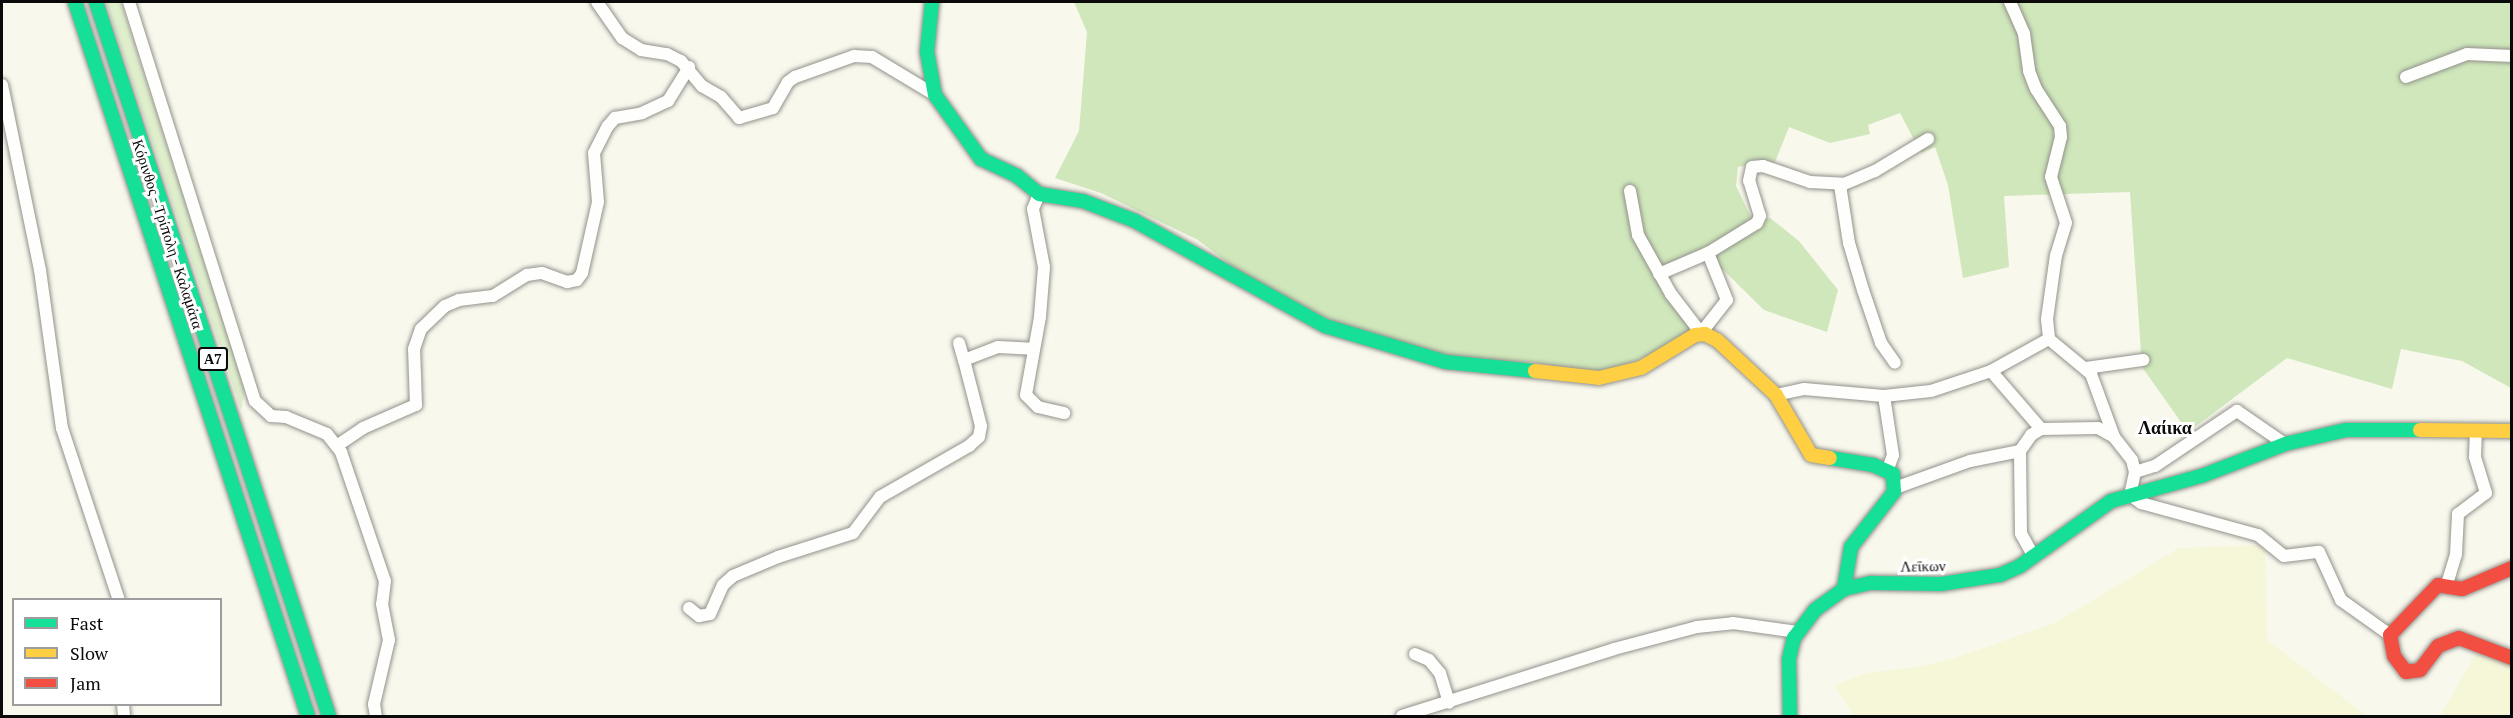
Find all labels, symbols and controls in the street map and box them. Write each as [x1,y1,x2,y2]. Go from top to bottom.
street label: Κόρινθος - Τρίπολη - Καλαμάτα [128,136,208,332]
road number: Α7 [196,348,230,370]
district label: Λαίικα [2138,416,2192,438]
street label: Λεΐκων [1900,557,1946,575]
legend [12,598,222,706]
text: Fast [70,611,103,635]
text: Slow [70,641,108,665]
text: Jam [70,671,101,695]

